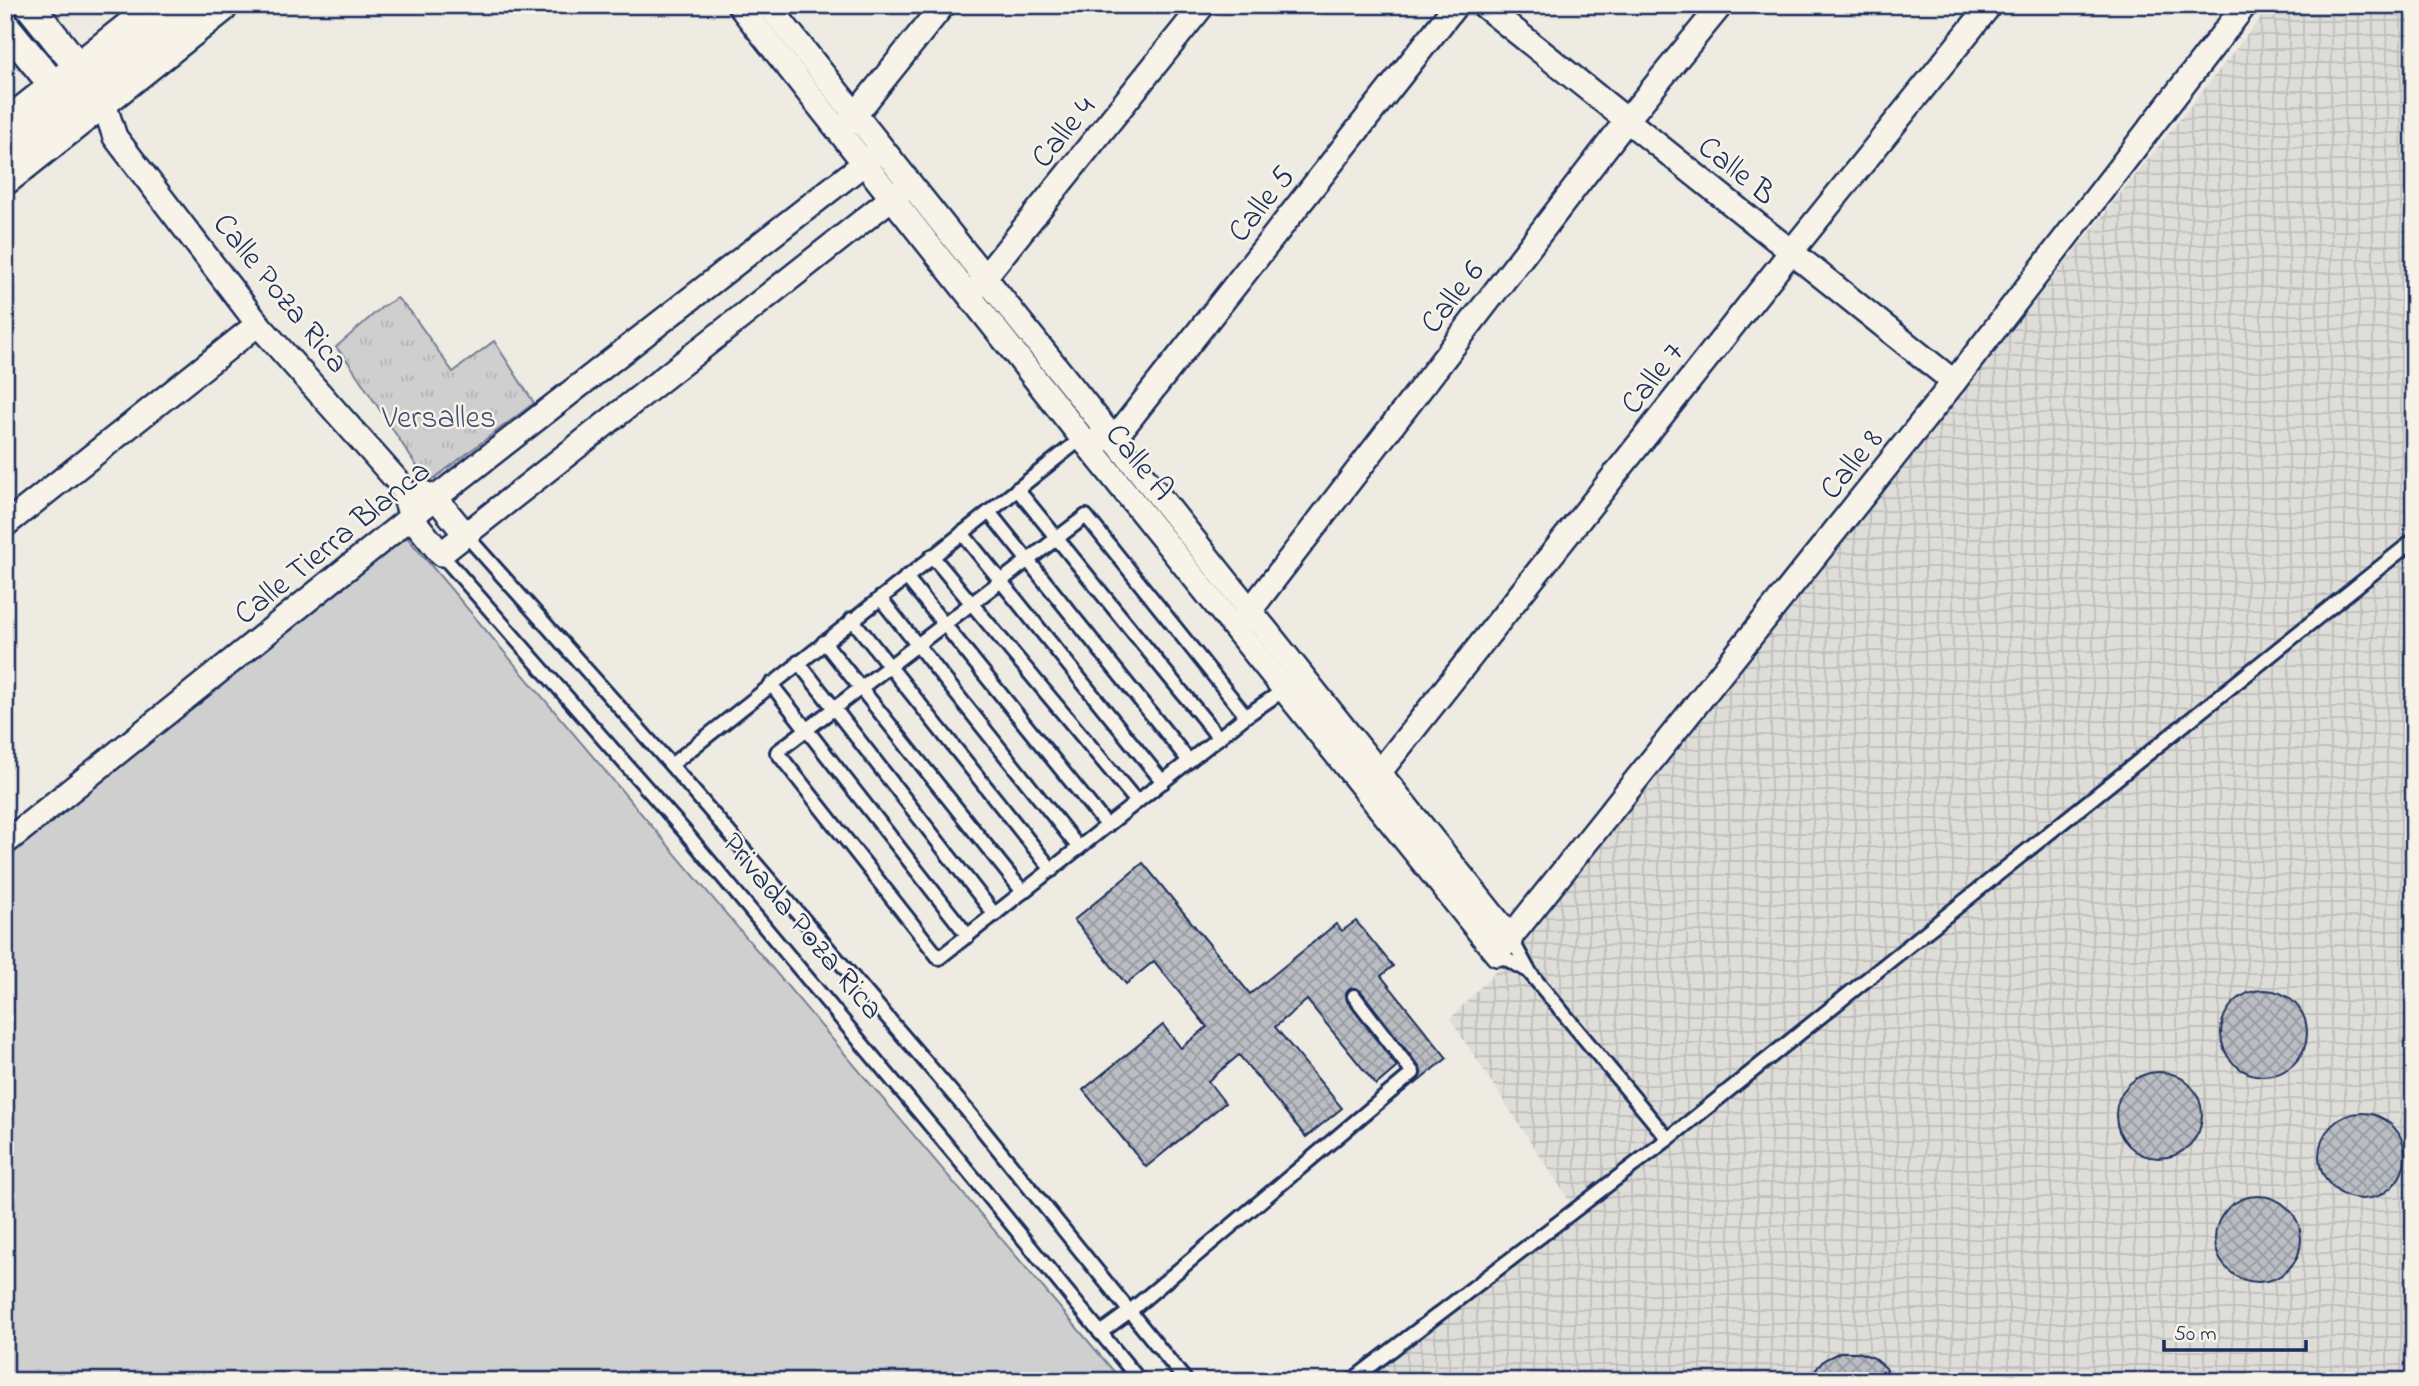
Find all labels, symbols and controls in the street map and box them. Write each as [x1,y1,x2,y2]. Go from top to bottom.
street label: Calle 4 [1021,87,1109,180]
street label: Calle B [1686,125,1785,218]
street label: Calle 5 [1218,157,1308,254]
street label: Calle Poza Rica [200,204,359,385]
street label: Calle 6 [1410,251,1498,345]
street label: Calle 7 [1610,333,1697,426]
park label: Versalles [381,396,496,443]
street label: Calle A [1092,414,1184,512]
street label: Calle 8 [1809,419,1896,511]
street label: Calle Tierra Blanca [225,450,442,638]
street label: Privada Poza Rica [709,823,894,1031]
scale bar [2164,1309,2305,1353]
text: 50 m [2174,1320,2217,1350]

